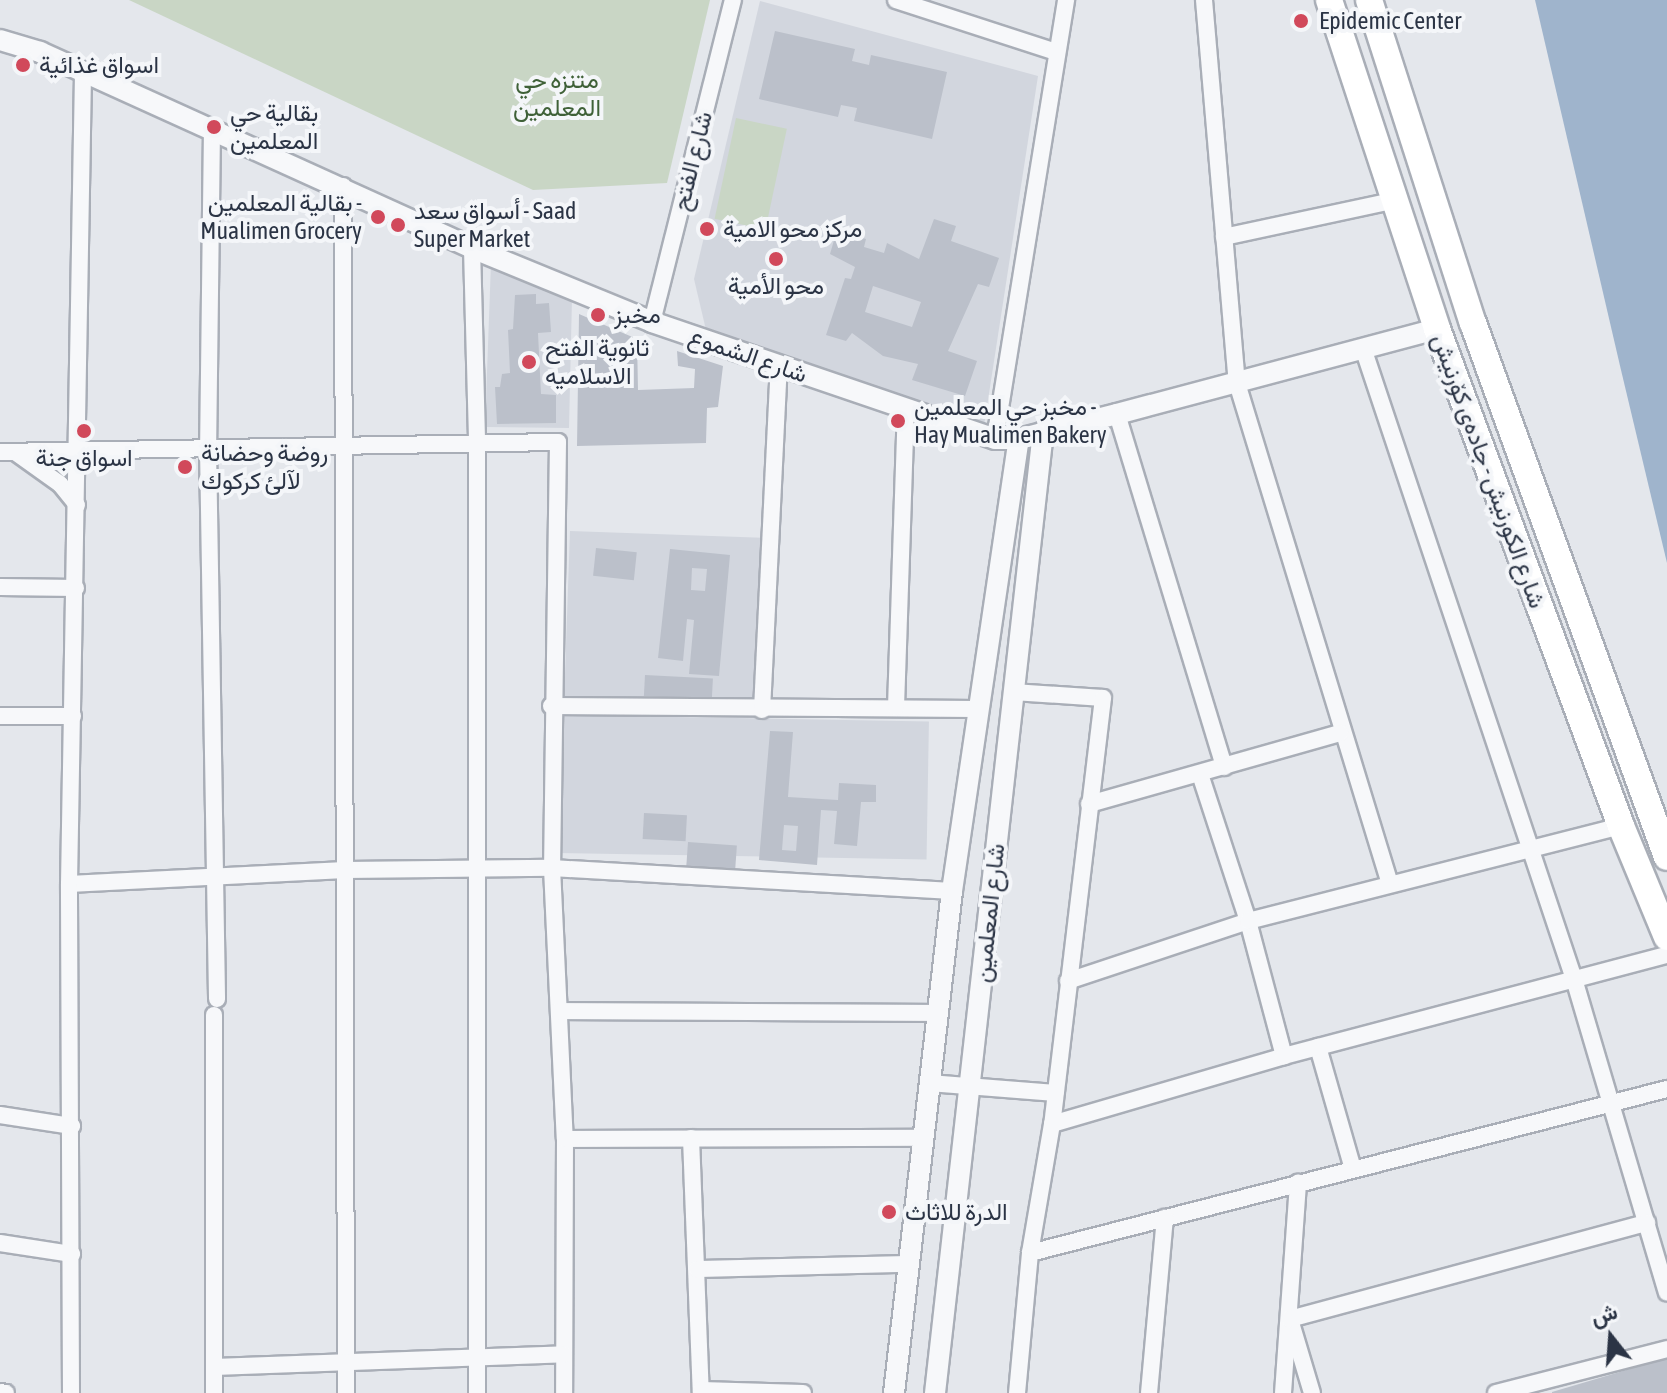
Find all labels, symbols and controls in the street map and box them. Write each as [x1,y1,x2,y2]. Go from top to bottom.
place label: Epidemic Center [1319,7,1461,35]
marker: Epidemic Center [1290,10,1312,32]
place label: اسواق غذائية [39,51,159,79]
marker: اسواق غذائية [14,56,32,74]
park label: متنزه حي المعلمين [513,66,601,122]
place label: بقالية حي المعلمين [230,99,318,155]
street label: شارع الفتح [666,108,718,214]
marker: بقالية حي المعلمين [205,118,223,136]
place label: بقالية المعلمين - Mualimen Grocery [200,189,362,245]
place label: أسواق سعد - Saad Super Market [414,197,576,253]
marker: بقالية المعلمين - Mualimen Grocery [369,208,387,226]
place label: مركز محو الامية [723,215,862,243]
marker: أسواق سعد - Saad Super Market [389,216,407,234]
marker: مركز محو الامية [698,220,716,238]
marker: محو الأمية [767,250,785,268]
place label: محو الأمية [728,272,824,300]
place label: مخبز [614,301,661,329]
marker: مخبز [589,306,607,324]
street label: شارع الشموع [685,321,811,389]
street label: شارع الكورنيش - جادەی کۆرنیش [1426,330,1552,612]
place label: ثانوية الفتح الاسلاميه [545,334,649,390]
marker: ثانوية الفتح الاسلاميه [520,353,538,371]
place label: مخبز حي المعلمين - Hay Mualimen Bakery [914,393,1107,449]
marker: مخبز حي المعلمين - Hay Mualimen Bakery [889,412,907,430]
marker: اسواق جنة [75,422,93,440]
place label: روضة وحضانة لآلئ كركوك [201,439,328,495]
place label: اسواق جنة [35,444,133,472]
marker: روضة وحضانة لآلئ كركوك [176,458,194,476]
street label: شارع المعلمين [967,842,1011,984]
place label: الدرة للاثاث [905,1198,1008,1226]
marker: الدرة للاثاث [880,1203,898,1221]
north arrow [1571,1297,1651,1377]
text: ش [1588,1298,1620,1330]

